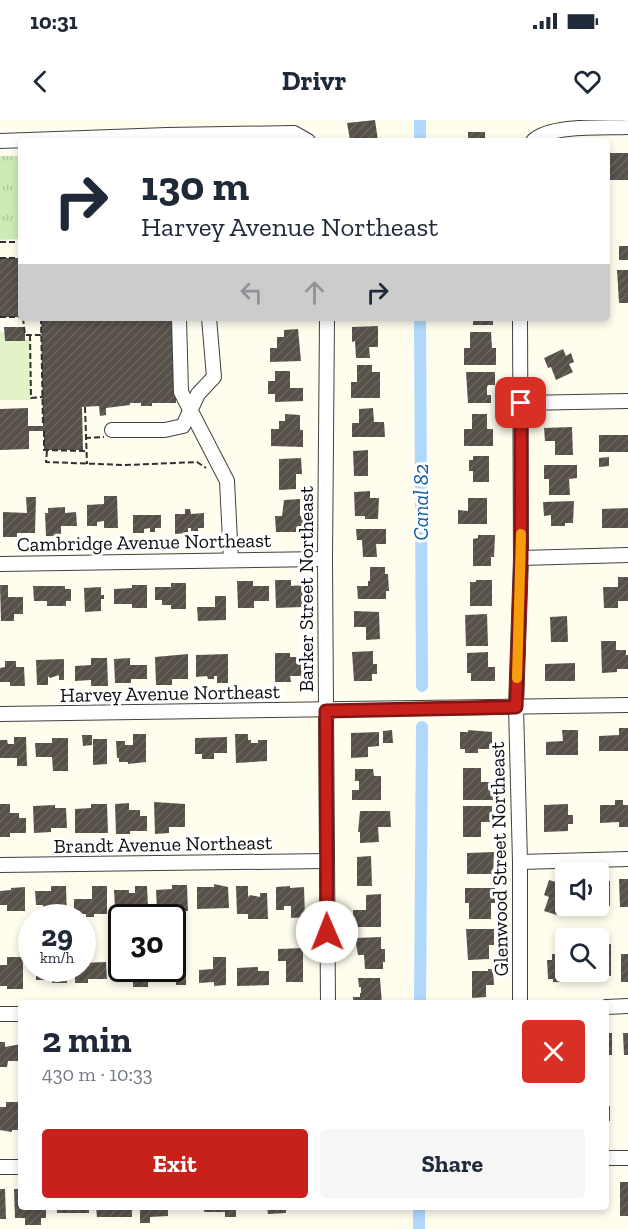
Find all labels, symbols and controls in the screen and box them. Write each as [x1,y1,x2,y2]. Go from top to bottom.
text: 10:31 [30,8,78,35]
icon: back [24,65,57,98]
text: Drivr [282,65,346,97]
icon: heart [571,65,604,98]
text: 130 m [141,160,249,211]
icon: right [42,162,120,240]
text: Harvey Avenue Northeast [141,211,438,243]
icon: left [235,276,268,309]
icon: ahead [298,276,331,309]
icon: right [361,276,394,309]
pin [495,377,546,428]
icon: arrive [504,386,537,419]
water label: Canal 82 [408,464,433,540]
street label: Barker Street Northeast [294,485,318,692]
street label: Cambridge Avenue Northeast [17,528,272,556]
street label: Harvey Avenue Northeast [60,679,281,707]
street label: Glenwood Street Northeast [485,741,513,977]
street label: Brandt Avenue Northeast [53,830,273,858]
map controls [555,862,609,982]
button: sound [555,862,609,916]
position arrow [295,900,359,964]
speed limit sign: 30 [108,904,186,982]
text: 29 [41,918,73,954]
button: search [555,928,609,982]
text: km/h [40,949,74,967]
text: 2 min [42,1018,132,1061]
button: close [522,1020,585,1083]
text: 430 m · 10:33 [42,1062,153,1086]
button: Exit [42,1129,308,1198]
button: Share [320,1129,585,1198]

